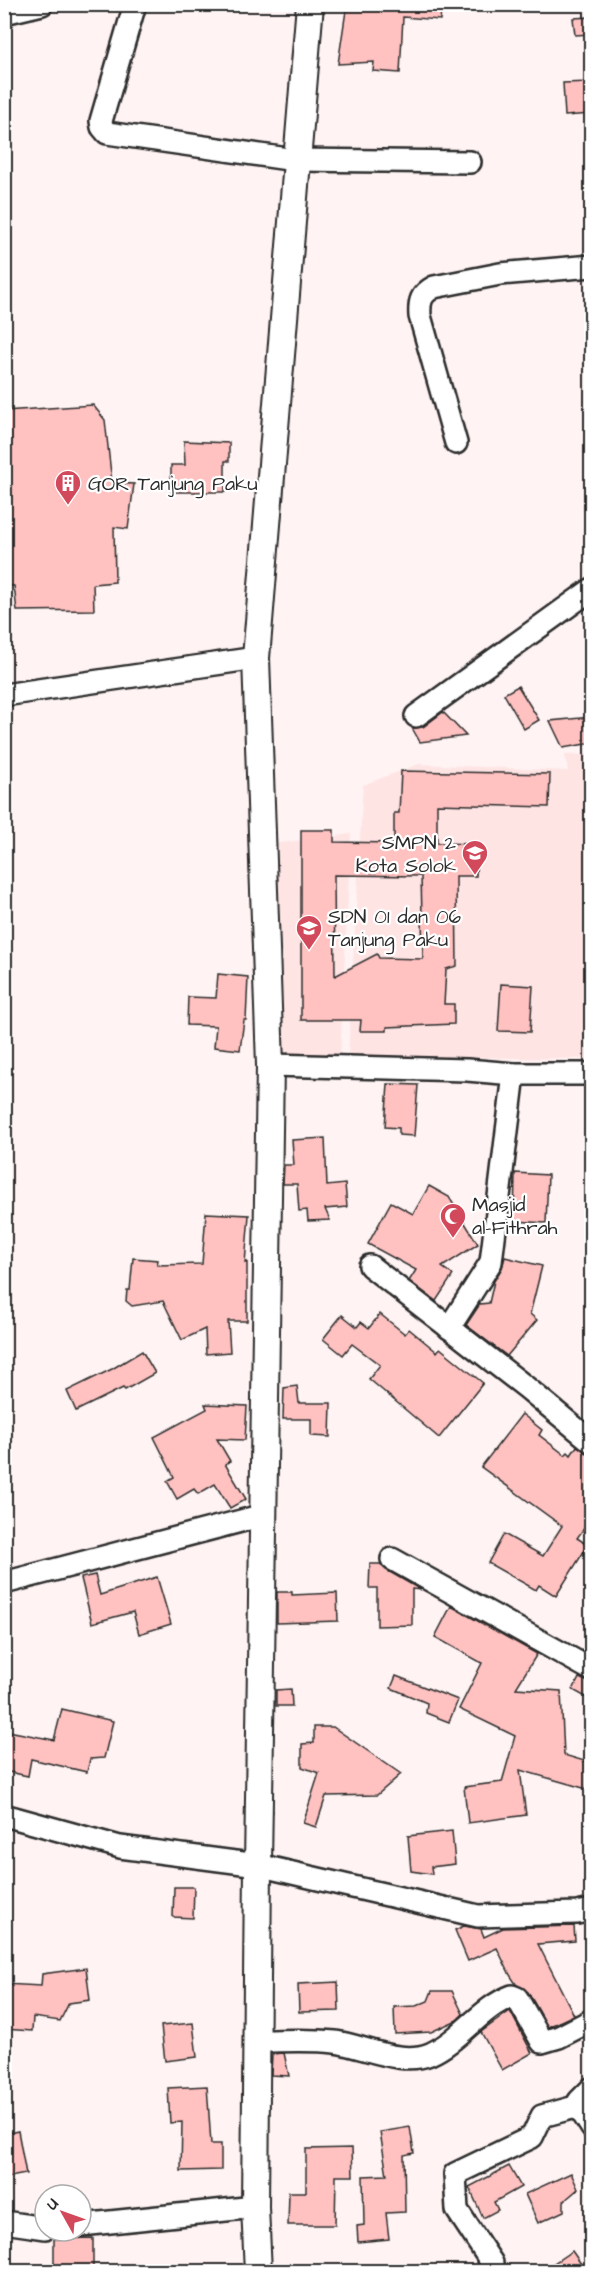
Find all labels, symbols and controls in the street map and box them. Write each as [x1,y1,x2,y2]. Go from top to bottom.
building icon: GOR Tanjung Paku [53,468,83,506]
place label: GOR Tanjung Paku [88,470,258,499]
place label: SMPN 2 Kota Solok [356,829,457,880]
school or university icon: SMPN 2 Kota Solok [460,838,490,876]
place label: SDN 01 dan 06 Tanjung Paku [328,903,462,955]
school or university icon: SDN 01 dan 06 Tanjung Paku [294,913,324,951]
place label: Masjid al-Fithrah [472,1191,558,1242]
mosque icon: Masjid al-Fithrah [438,1201,468,1239]
north arrow [33,2183,93,2243]
text: U [41,2193,64,2215]

